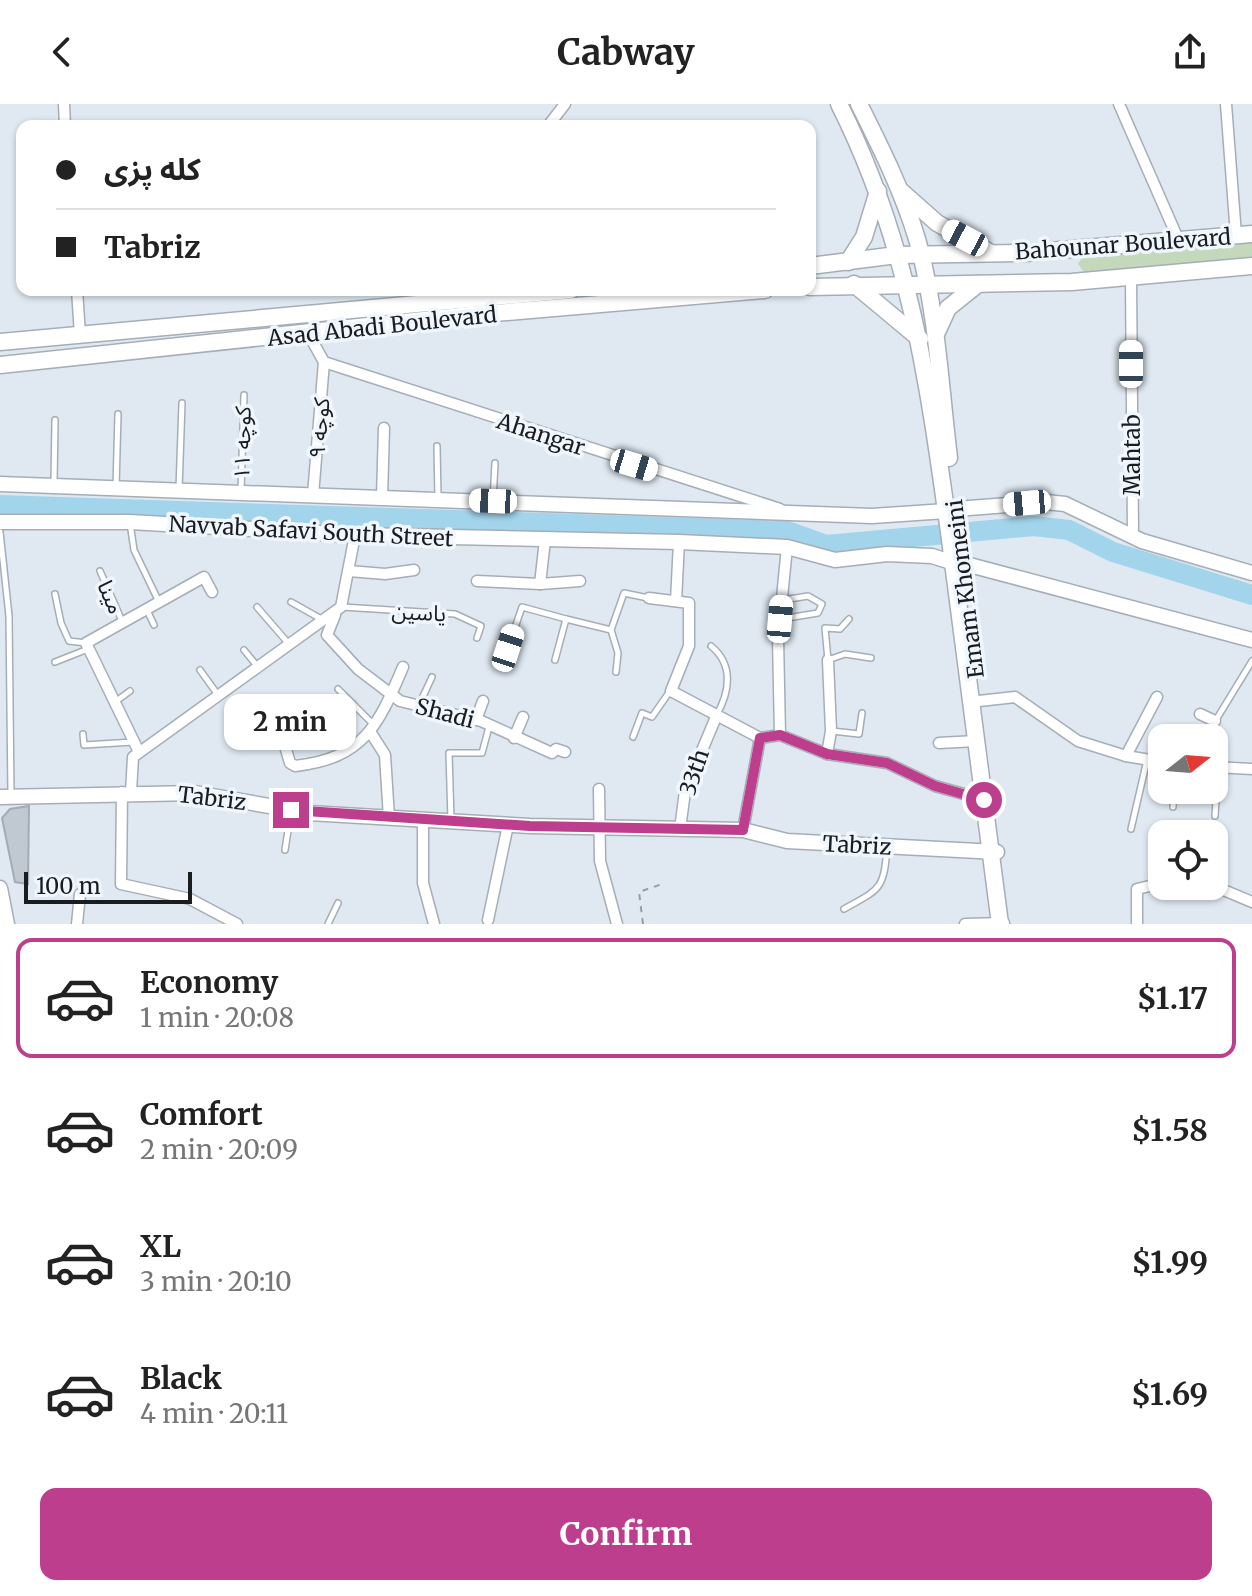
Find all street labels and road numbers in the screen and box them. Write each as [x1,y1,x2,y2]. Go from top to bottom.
street label: Bahounar Boulevard [1014,222,1232,266]
street label: Asad Abadi Boulevard [265,300,498,352]
street label: کوچه ۹ [302,396,337,460]
street label: کوچه ۱۱ [227,405,258,480]
street label: Ahangar [492,406,589,461]
street label: Mahtab [1118,414,1146,496]
street label: Emam Khomeini [940,498,990,680]
street label: Navvab Safavi South Street [168,510,454,552]
street label: مینا [91,576,131,618]
street label: یاسین [391,597,447,627]
street label: Shadi [412,692,478,734]
street label: 33th [673,745,715,799]
street label: Tabriz [176,780,248,816]
street label: Tabriz [822,829,892,861]

